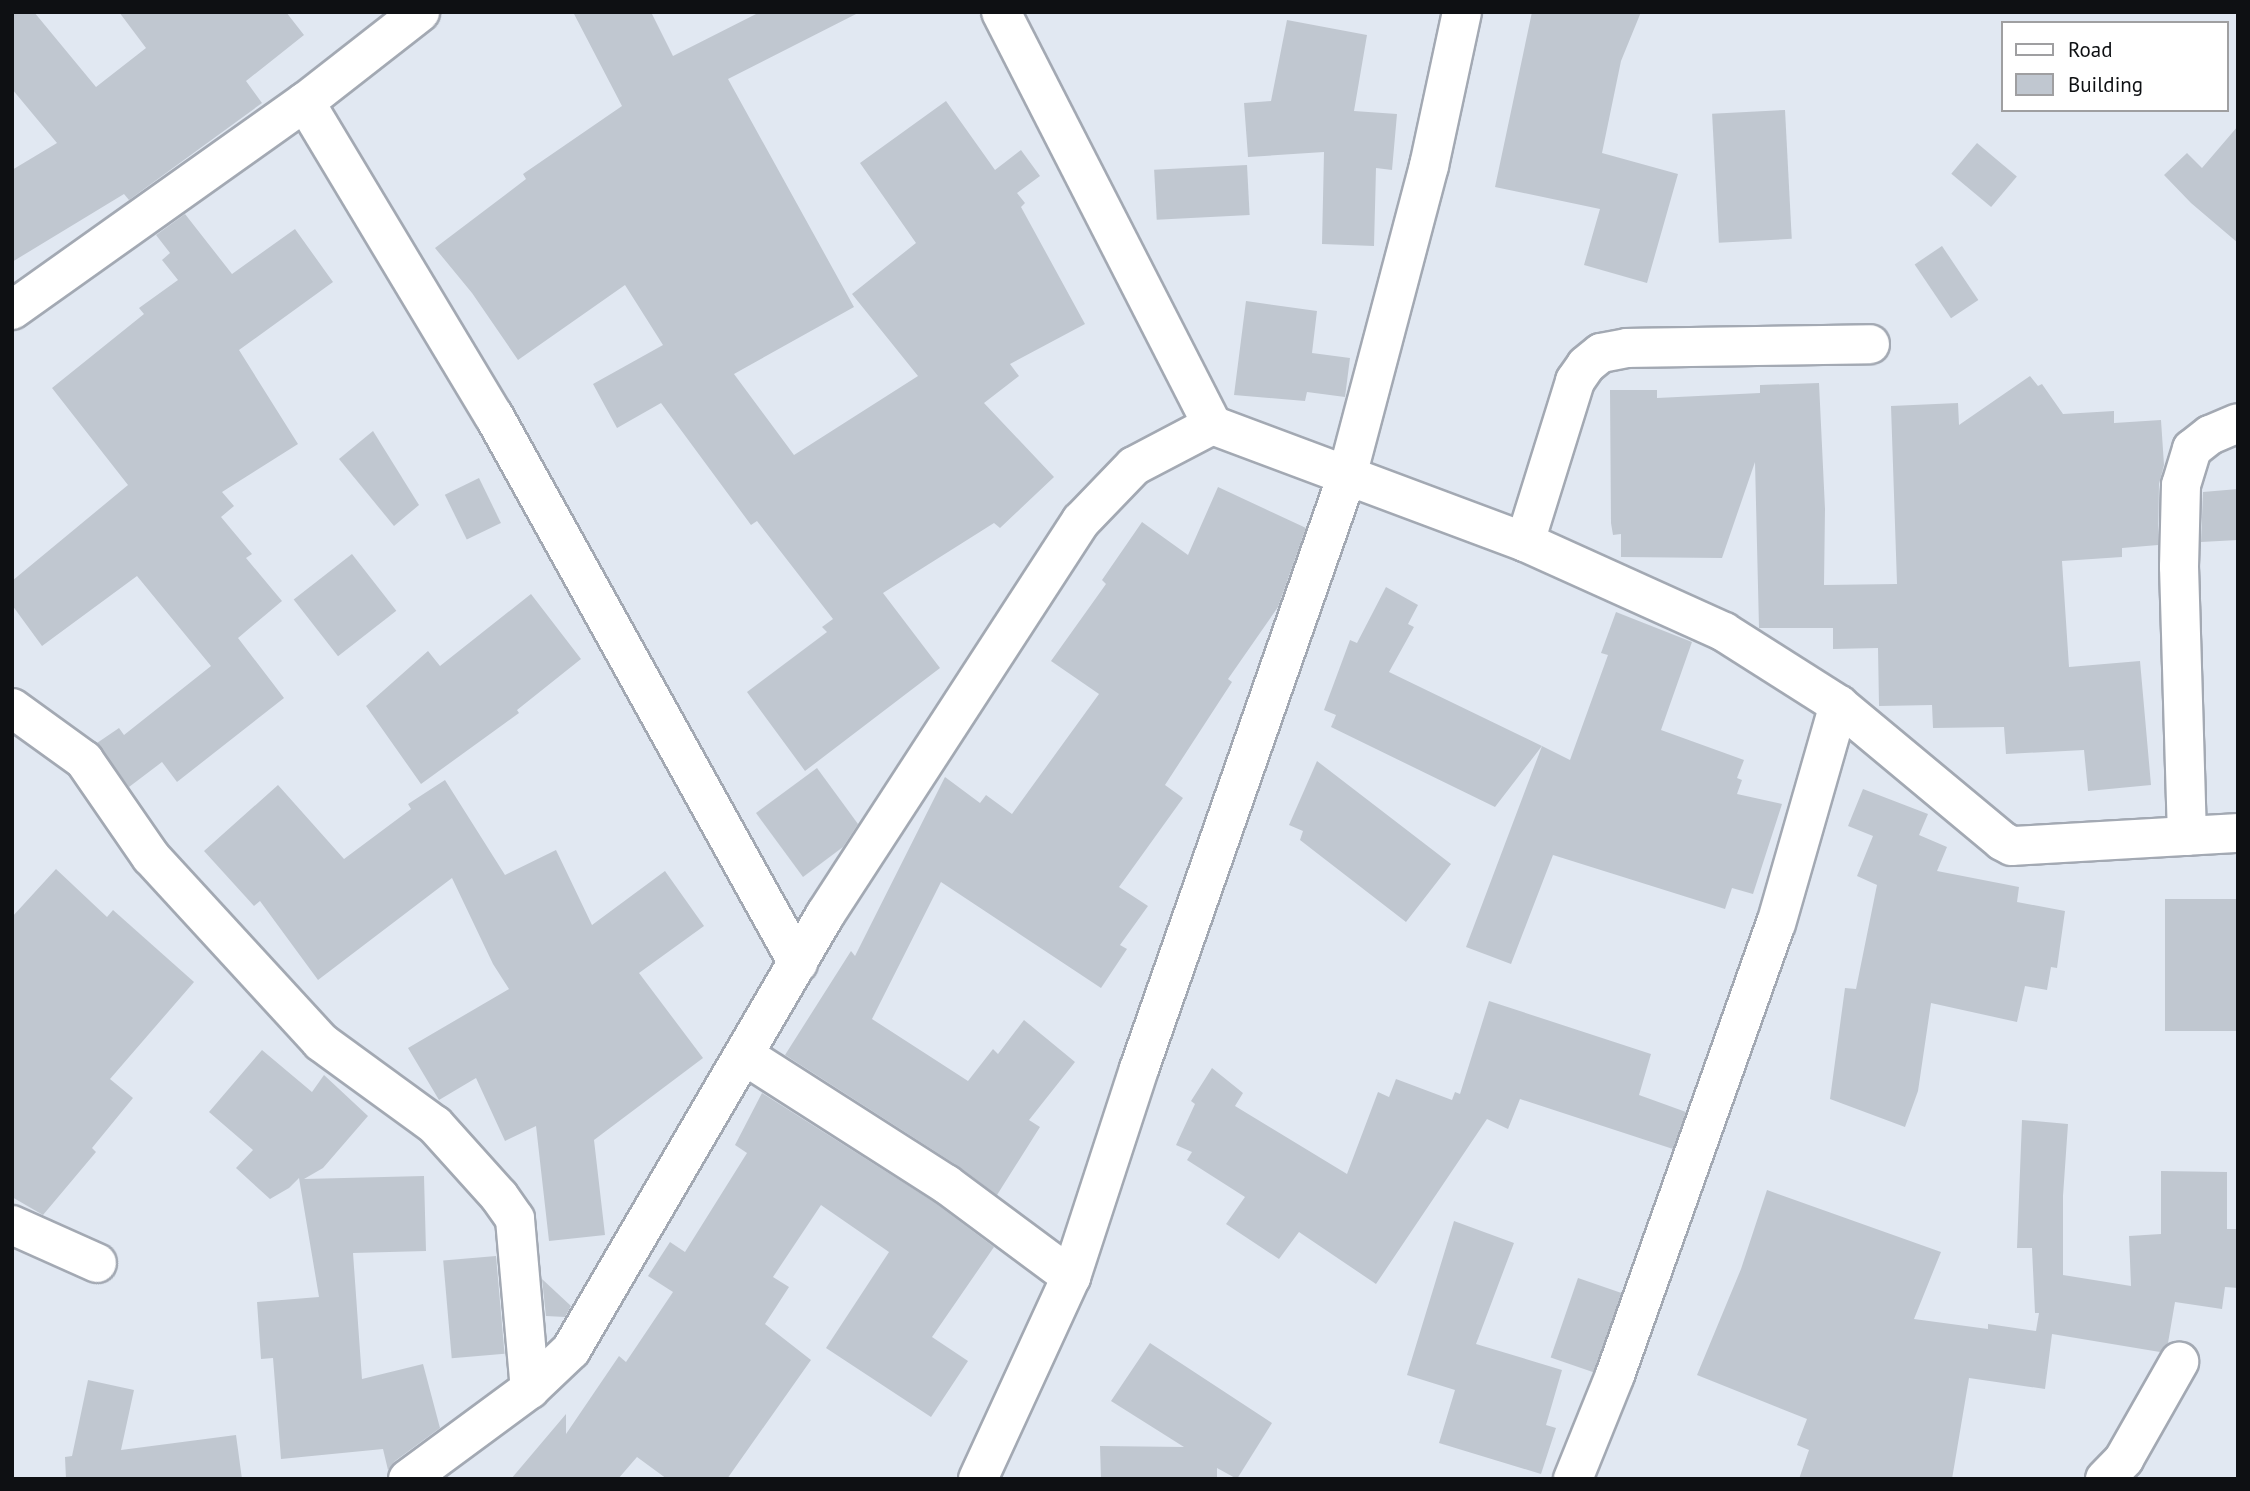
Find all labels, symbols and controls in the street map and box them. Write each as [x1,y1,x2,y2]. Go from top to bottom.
legend [2002,21,2229,112]
text: Road [2068,36,2112,63]
text: Building [2068,71,2143,98]

